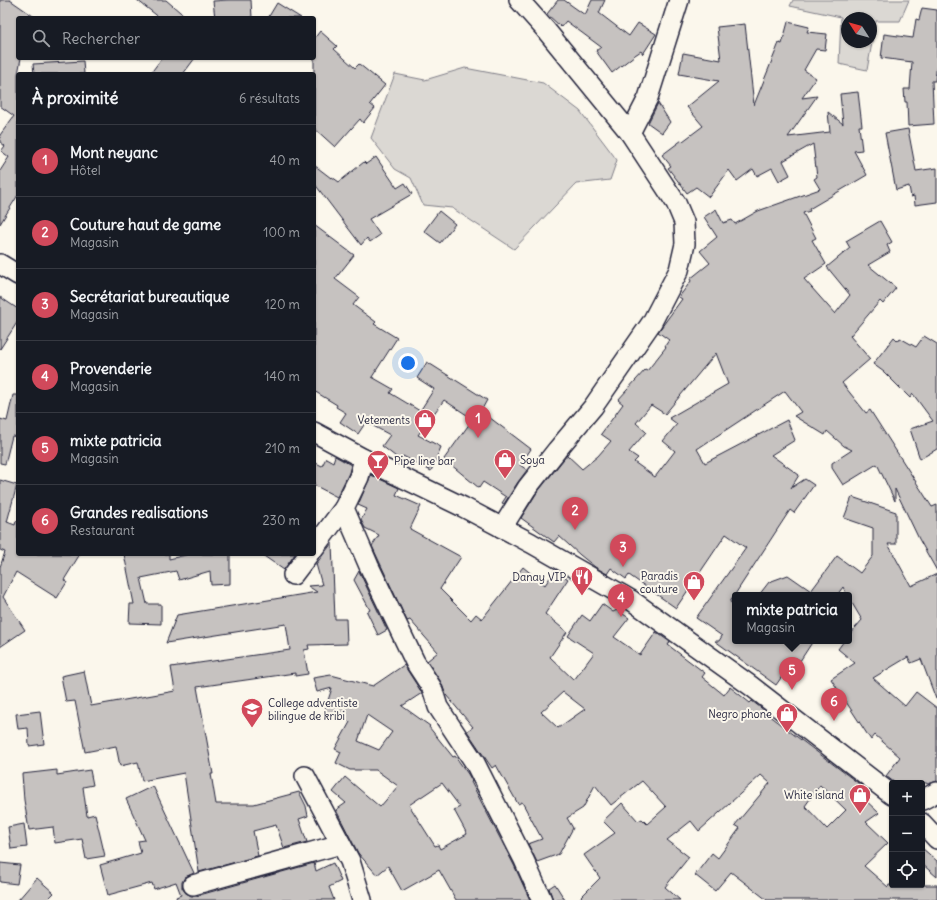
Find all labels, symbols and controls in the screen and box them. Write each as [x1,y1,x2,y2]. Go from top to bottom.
north arrow [841,12,877,48]
search box [16,16,316,60]
icon: search [30,27,52,49]
text: Rechercher [62,29,140,48]
text: À proximité [32,87,118,109]
text: 6 résultats [239,90,300,107]
text: Mont neyanc [70,143,158,162]
text: 1 [42,152,48,169]
text: 40 m [269,152,300,169]
text: Hôtel [70,162,101,179]
text: Couture haut de game [70,215,221,234]
text: 2 [41,224,49,241]
text: 100 m [263,224,300,241]
text: Magasin [70,234,119,251]
text: Secrétariat bureautique [70,287,230,306]
text: 3 [41,296,49,313]
text: 120 m [265,296,300,313]
text: Magasin [70,306,119,323]
your location [398,353,418,373]
text: Provenderie [70,359,152,378]
text: 4 [41,368,49,385]
text: 140 m [264,368,300,385]
text: Magasin [70,378,119,395]
pin: 1 [465,405,491,438]
shop icon: Vetements [412,407,438,440]
place label: Vetements [358,413,410,427]
text: mixte patricia [70,431,162,450]
text: 5 [41,440,49,457]
text: 210 m [265,440,300,457]
shop icon: Soya [492,447,518,480]
bar icon: Pipe line bar [365,448,391,481]
text: Magasin [70,450,119,467]
place label: Soya [520,453,545,467]
place label: Pipe line bar [394,454,455,468]
pin: 2 [562,497,588,530]
text: Grandes realisations [70,503,208,522]
text: 6 [41,512,49,529]
text: 230 m [262,512,300,529]
text: Restaurant [70,522,135,539]
pin: 3 [610,534,636,567]
restaurant icon: Danay VIP [569,564,595,597]
place label: Paradis couture [640,569,678,596]
shop icon: Paradis couture [681,569,707,602]
place label: Danay VIP [512,570,566,584]
pin: 4 [608,584,634,617]
popup [732,592,852,644]
text: mixte patricia [746,600,838,619]
text: Magasin [746,619,795,636]
pin: 5 [779,657,805,690]
pin: 6 [821,688,847,721]
school or university icon: College adventiste bilingue de kribi [239,696,265,729]
place label: College adventiste bilingue de kribi [268,696,358,723]
shop icon: Negro phone [774,701,800,734]
place label: Negro phone [708,707,772,721]
map controls [889,780,925,888]
button: + [889,780,925,816]
shop icon: White island [847,782,873,815]
place label: White island [784,788,845,802]
button: − [889,816,925,852]
button: locate [889,852,925,888]

